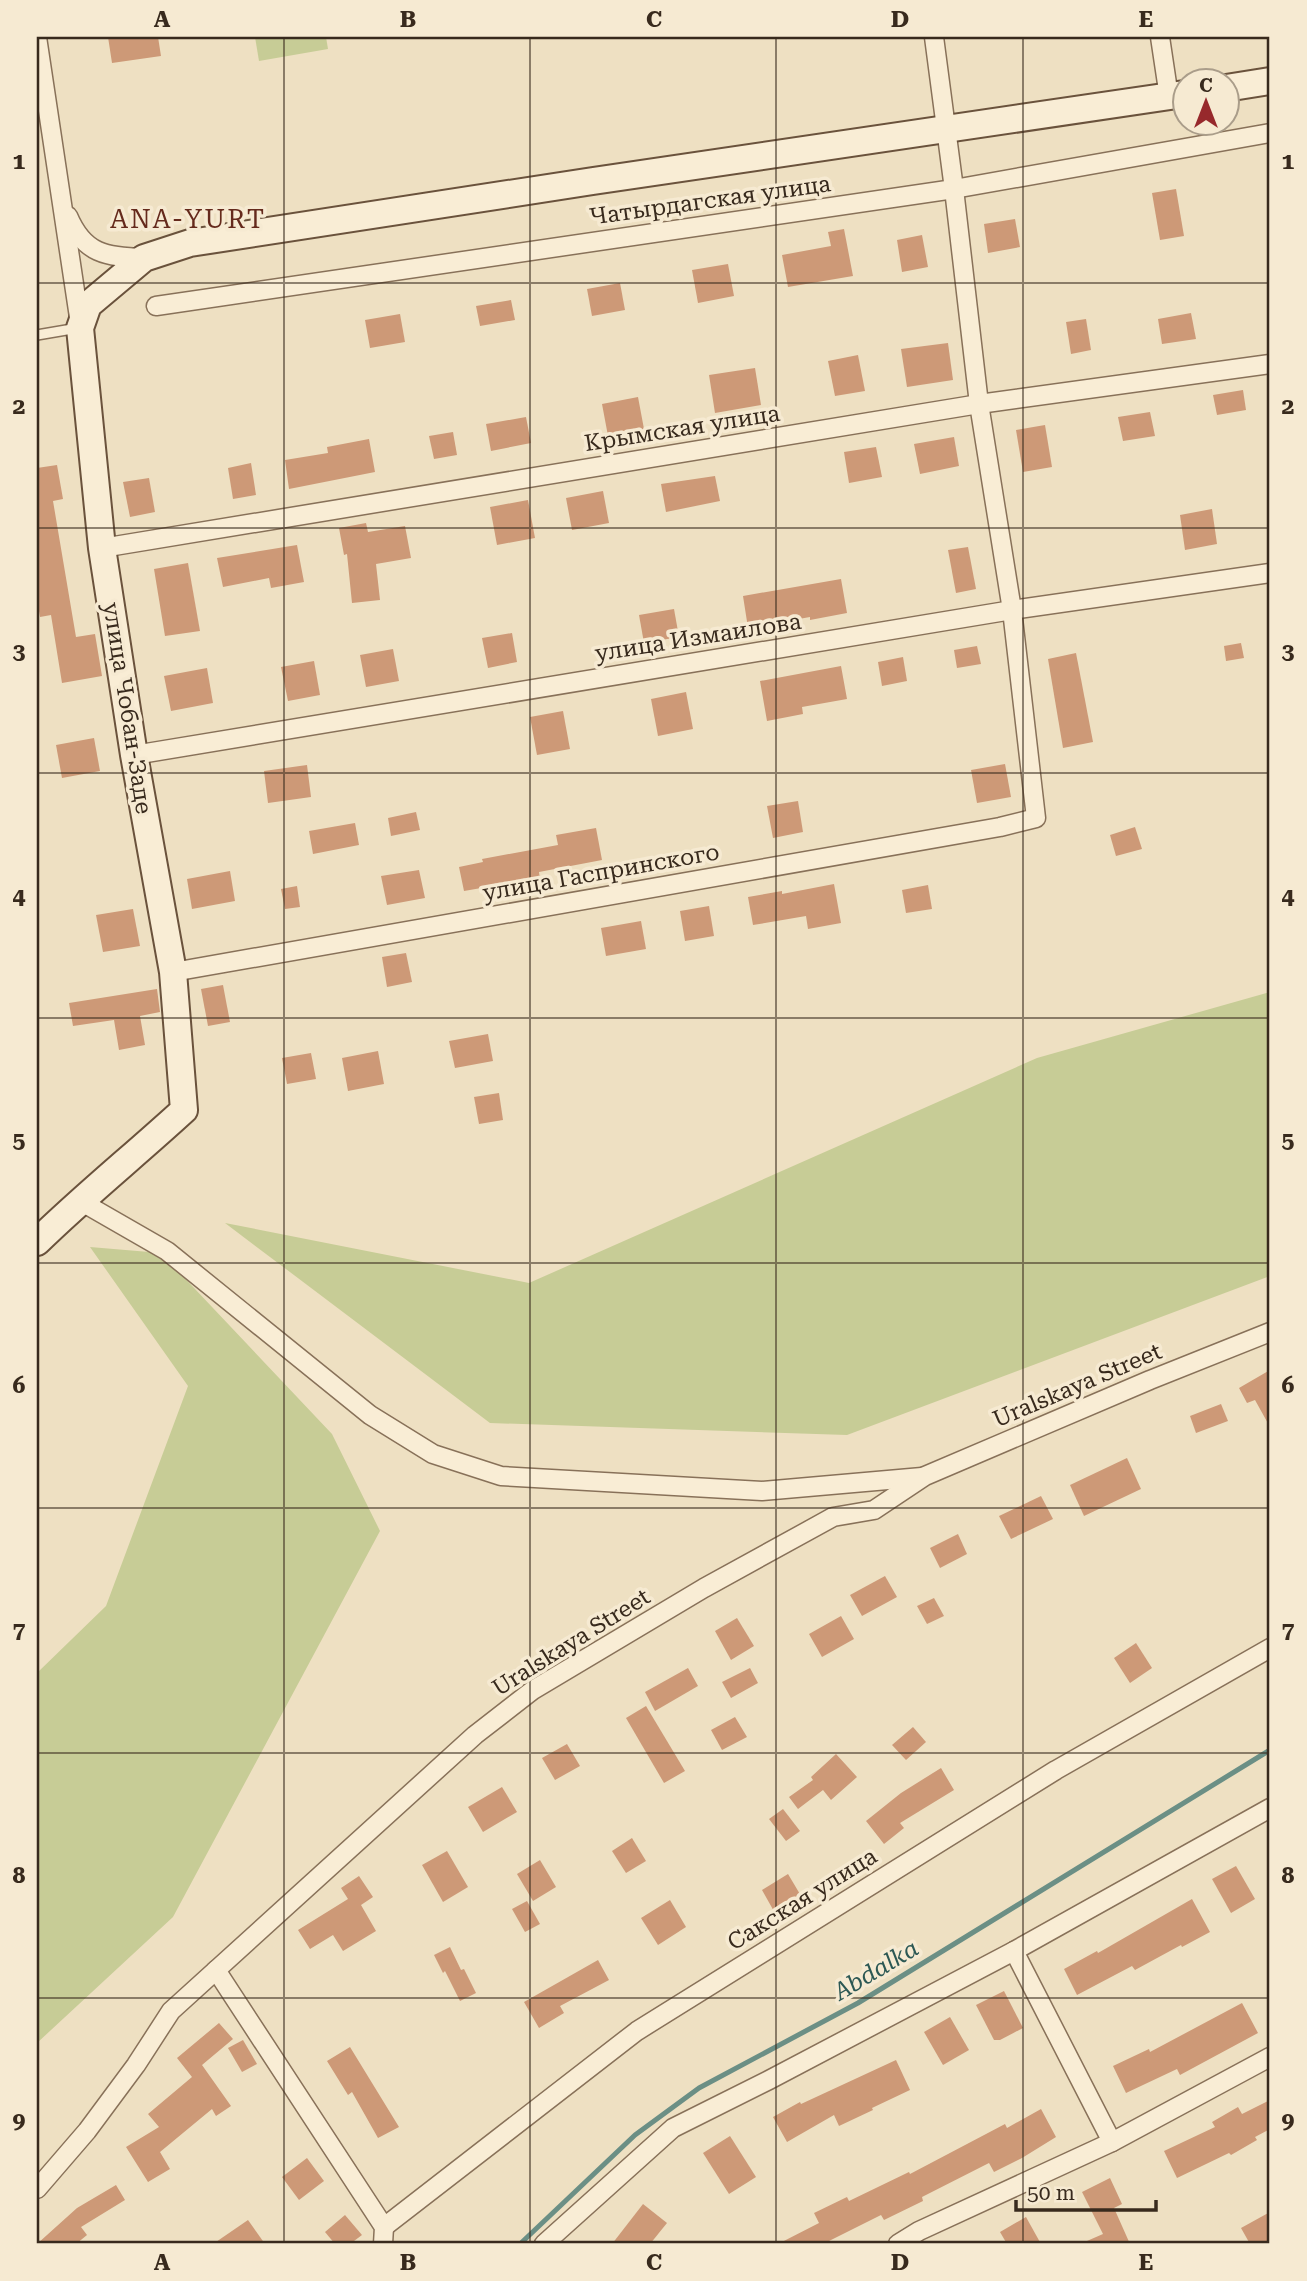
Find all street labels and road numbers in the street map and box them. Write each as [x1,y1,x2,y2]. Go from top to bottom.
street label: Чатырдагская улица [588,170,833,231]
street label: Крымская улица [583,400,782,457]
street label: улица Чобан-Заде [97,600,158,816]
street label: улица Измаилова [593,608,804,667]
street label: улица Гаспринского [481,838,721,907]
street label: Uralskaya Street [989,1338,1166,1433]
street label: Uralskaya Street [487,1583,655,1702]
street label: Сакская улица [723,1842,882,1956]

